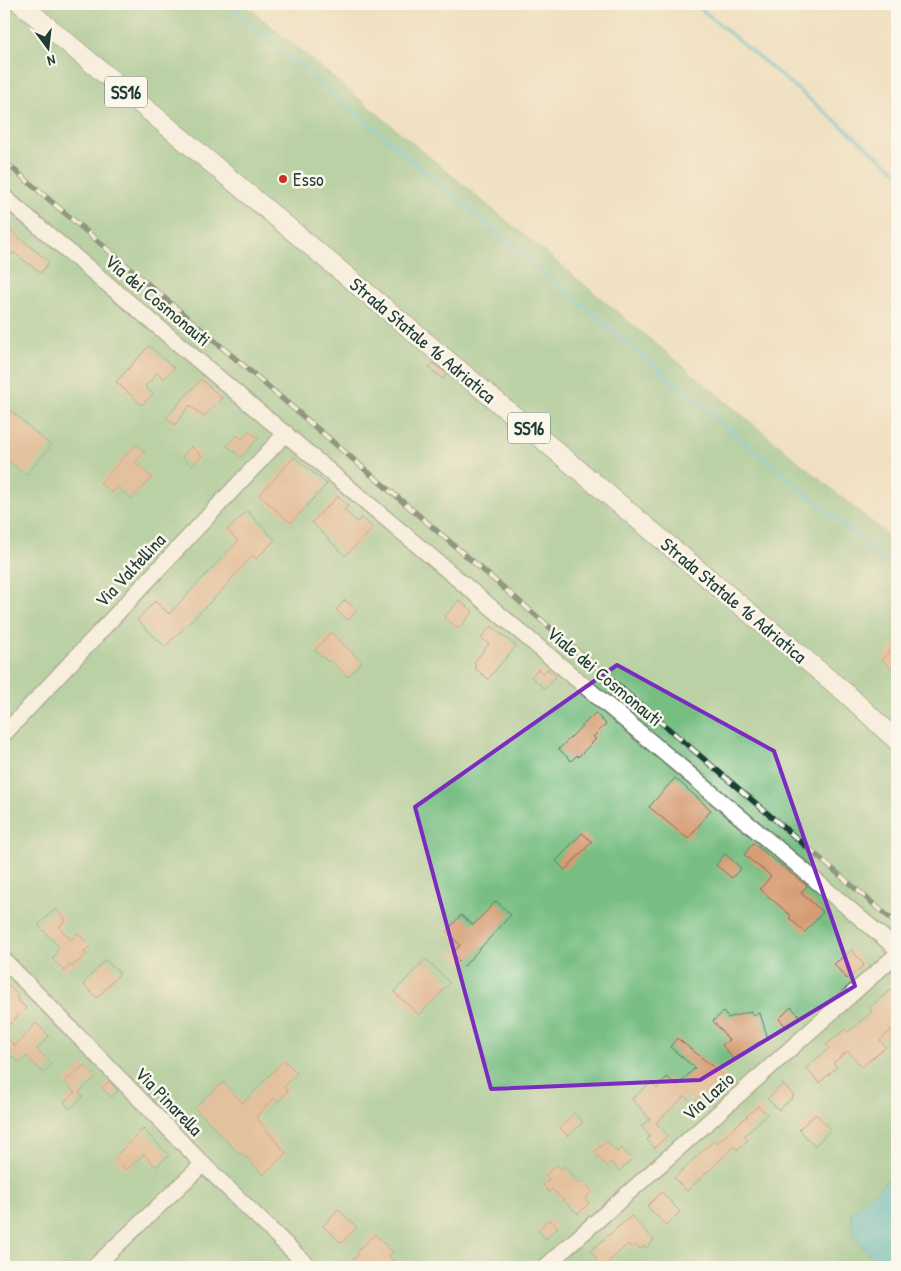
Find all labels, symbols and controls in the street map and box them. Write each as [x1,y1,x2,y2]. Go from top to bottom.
north arrow [22,22,72,72]
text: N [45,51,58,71]
road number: SS16 [105,76,147,108]
place label: Esso [293,166,324,192]
marker: Esso [277,173,289,185]
street label: Via dei Cosmonauti [100,248,216,352]
street label: Strada Statale 16 Adriatica [345,271,502,409]
road number: SS16 [508,412,550,443]
street label: Via Valtellina [89,527,171,613]
street label: Strada Statale 16 Adriatica [656,531,813,669]
street label: Viale dei Cosmonauti [542,620,668,732]
street label: Via Pinarella [130,1061,209,1142]
street label: Via Lazio [677,1066,740,1126]

